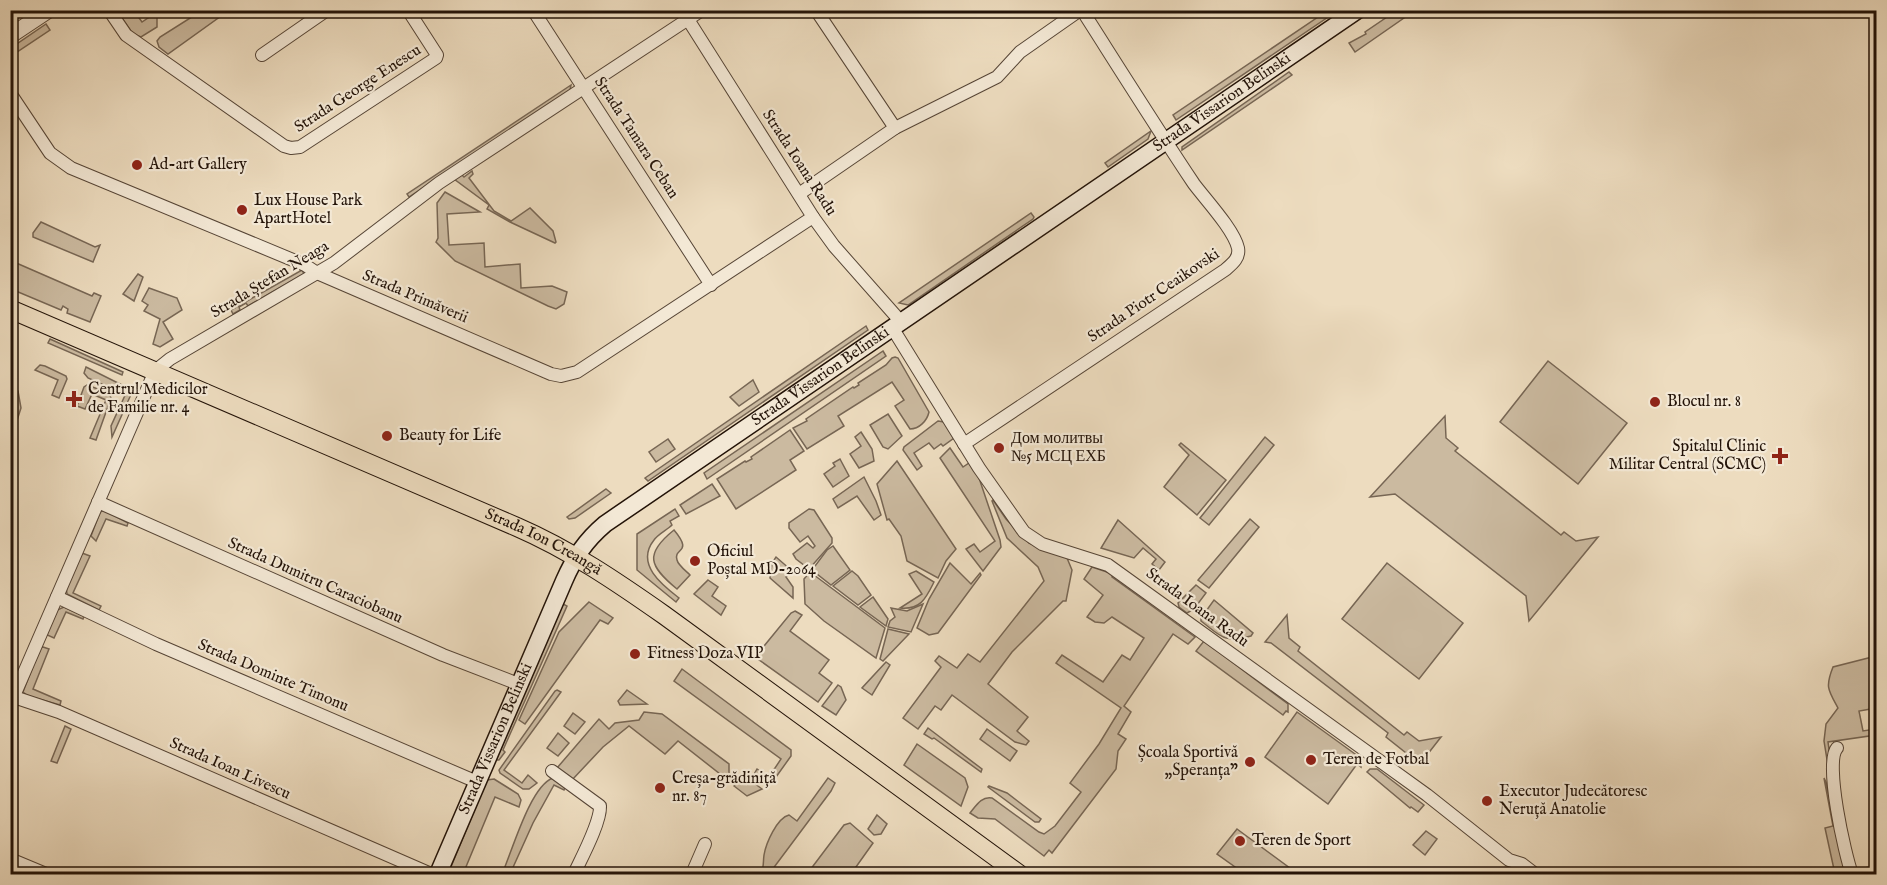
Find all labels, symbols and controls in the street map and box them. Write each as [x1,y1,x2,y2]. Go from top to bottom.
street label: Strada George Enescu [291,41,425,137]
street label: Strada Vissarion Belinski [1149,49,1295,157]
street label: Strada Tamara Ceban [589,73,683,203]
street label: Strada Ioana Radu [757,106,841,220]
place label: Ad-art Gallery [148,155,247,175]
marker: Ad-art Gallery [130,158,144,172]
place label: Lux House Park ApartHotel [253,191,363,229]
marker: Lux House Park ApartHotel [235,203,249,217]
street label: Strada Ștefan Neaga [207,237,333,323]
street label: Strada Piotr Ceaikovski [1084,244,1224,348]
street label: Strada Primăverii [359,266,471,328]
street label: Strada Vissarion Belinski [748,323,894,431]
place label: Centrul Medicilor de Familie nr. 4 [88,380,208,418]
marker: Centrul Medicilor de Familie nr. 4 [65,390,83,408]
place label: Blocul nr. 8 [1667,392,1741,412]
marker: Blocul nr. 8 [1648,395,1662,409]
place label: Beauty for Life [399,426,501,446]
marker: Beauty for Life [380,429,394,443]
place label: Дом молитвы №5 МСЦ ЕХБ [1011,429,1106,467]
place label: Spitalul Clinic Militar Central (SCMC) [1609,437,1766,475]
marker: Дом молитвы №5 МСЦ ЕХБ [992,441,1006,455]
marker: Spitalul Clinic Militar Central (SCMC) [1771,447,1789,465]
street label: Strada Ion Creangă [482,504,605,580]
street label: Strada Dumitru Caraciobanu [224,533,406,629]
place label: Oficiul Poștal MD-2064 [707,542,816,580]
marker: Oficiul Poștal MD-2064 [688,554,702,568]
street label: Strada Ioana Radu [1142,564,1252,652]
street label: Strada Dominte Timonu [195,635,351,717]
place label: Fitness Doza VIP [647,644,763,664]
marker: Fitness Doza VIP [628,647,642,661]
street label: Strada Vissarion Belinski [455,660,537,818]
street label: Strada Ioan Livescu [166,733,294,805]
place label: Școala Sportivă „Speranța” [1138,743,1238,781]
place label: Teren de Fotbal [1323,750,1430,770]
marker: Teren de Fotbal [1304,753,1318,767]
marker: Școala Sportivă „Speranța” [1243,755,1257,769]
place label: Creșa-grădiniță nr. 87 [672,769,776,807]
marker: Creșa-grădiniță nr. 87 [653,781,667,795]
place label: Executor Judecătoresc Neruță Anatolie [1499,782,1648,820]
marker: Executor Judecătoresc Neruță Anatolie [1480,794,1494,808]
place label: Teren de Sport [1252,831,1352,851]
marker: Teren de Sport [1233,834,1247,848]

